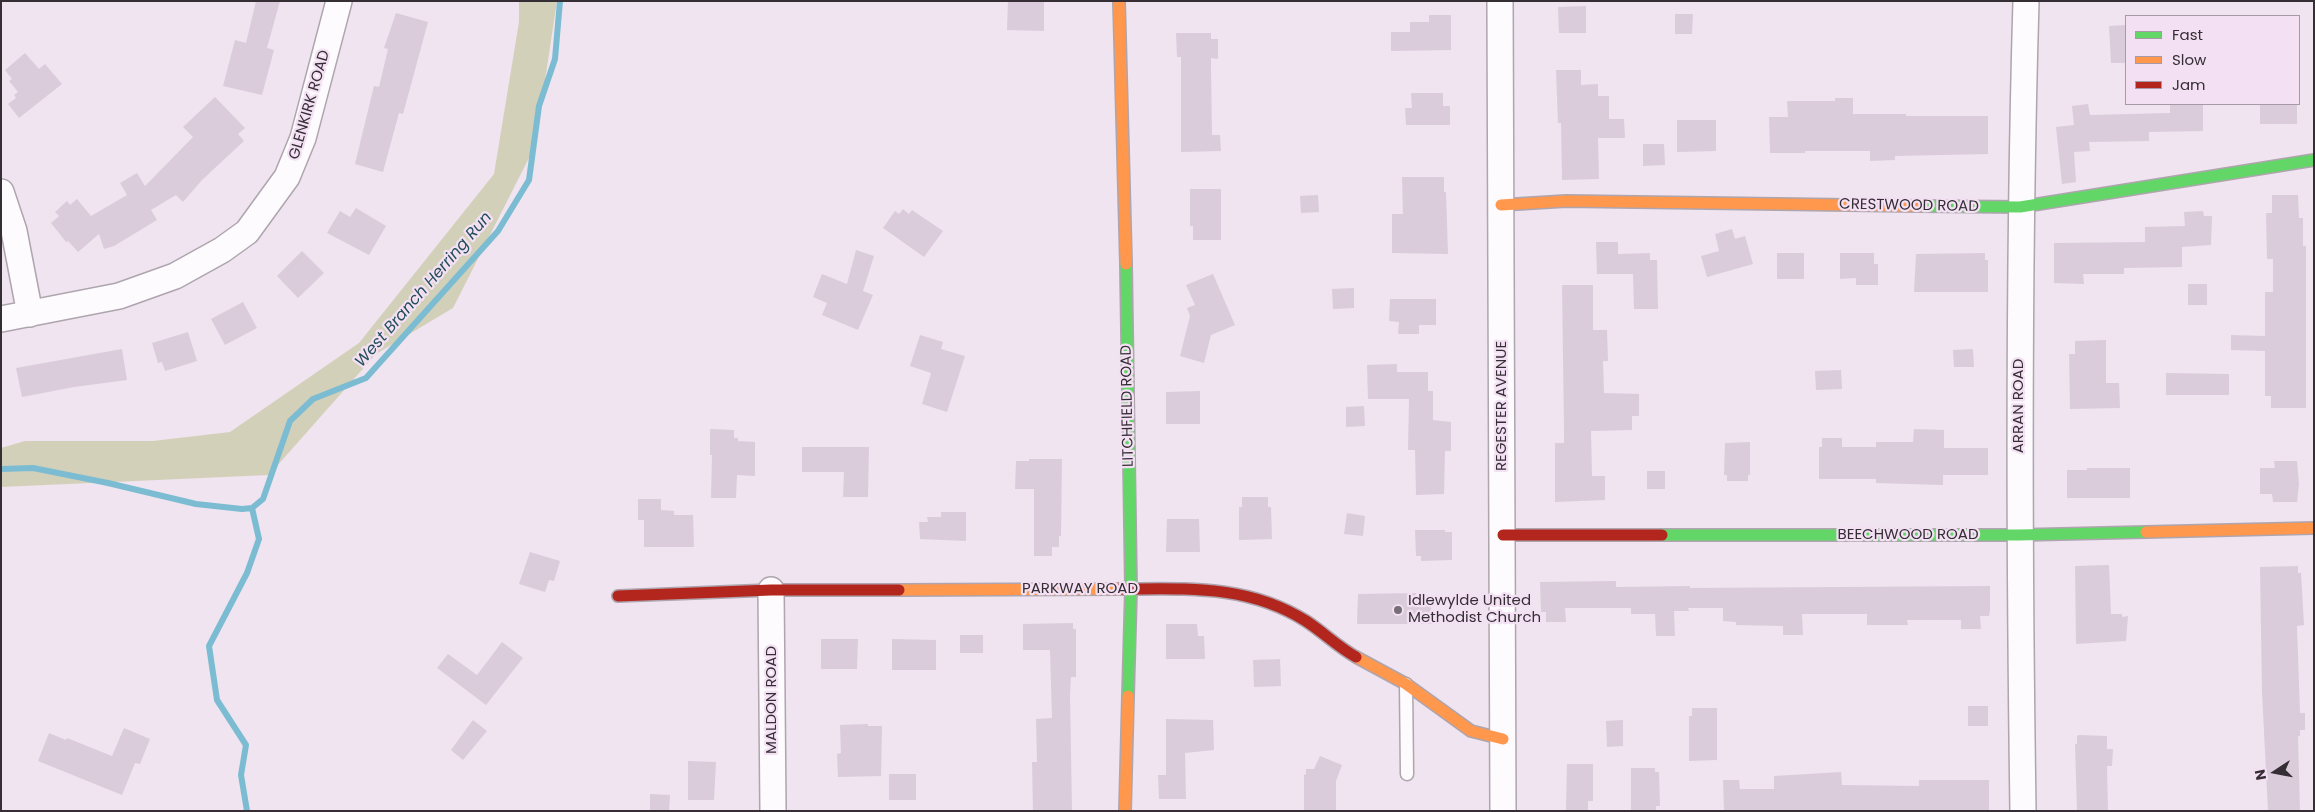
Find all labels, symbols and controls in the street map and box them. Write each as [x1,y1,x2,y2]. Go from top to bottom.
legend [2125,15,2300,105]
text: Fast [2172,24,2203,45]
street label: GLENKIRK ROAD [286,48,334,162]
text: Slow [2172,49,2206,70]
text: Jam [2172,74,2206,95]
street label: CRESTWOOD ROAD [1839,196,1979,216]
water label: West Branch Herring Run [352,209,496,371]
street label: REGESTER AVENUE [1493,341,1511,471]
street label: LITCHFIELD ROAD [1118,345,1138,467]
street label: ARRAN ROAD [2010,359,2028,453]
street label: BEECHWOOD ROAD [1838,526,1978,544]
street label: PARKWAY ROAD [1022,580,1138,598]
place label: Idlewylde United Methodist Church [1408,592,1541,627]
marker: Idlewylde United Methodist Church [1392,604,1404,616]
street label: MALDON ROAD [763,646,781,754]
north arrow [2250,747,2300,797]
text: N [2249,768,2271,782]

